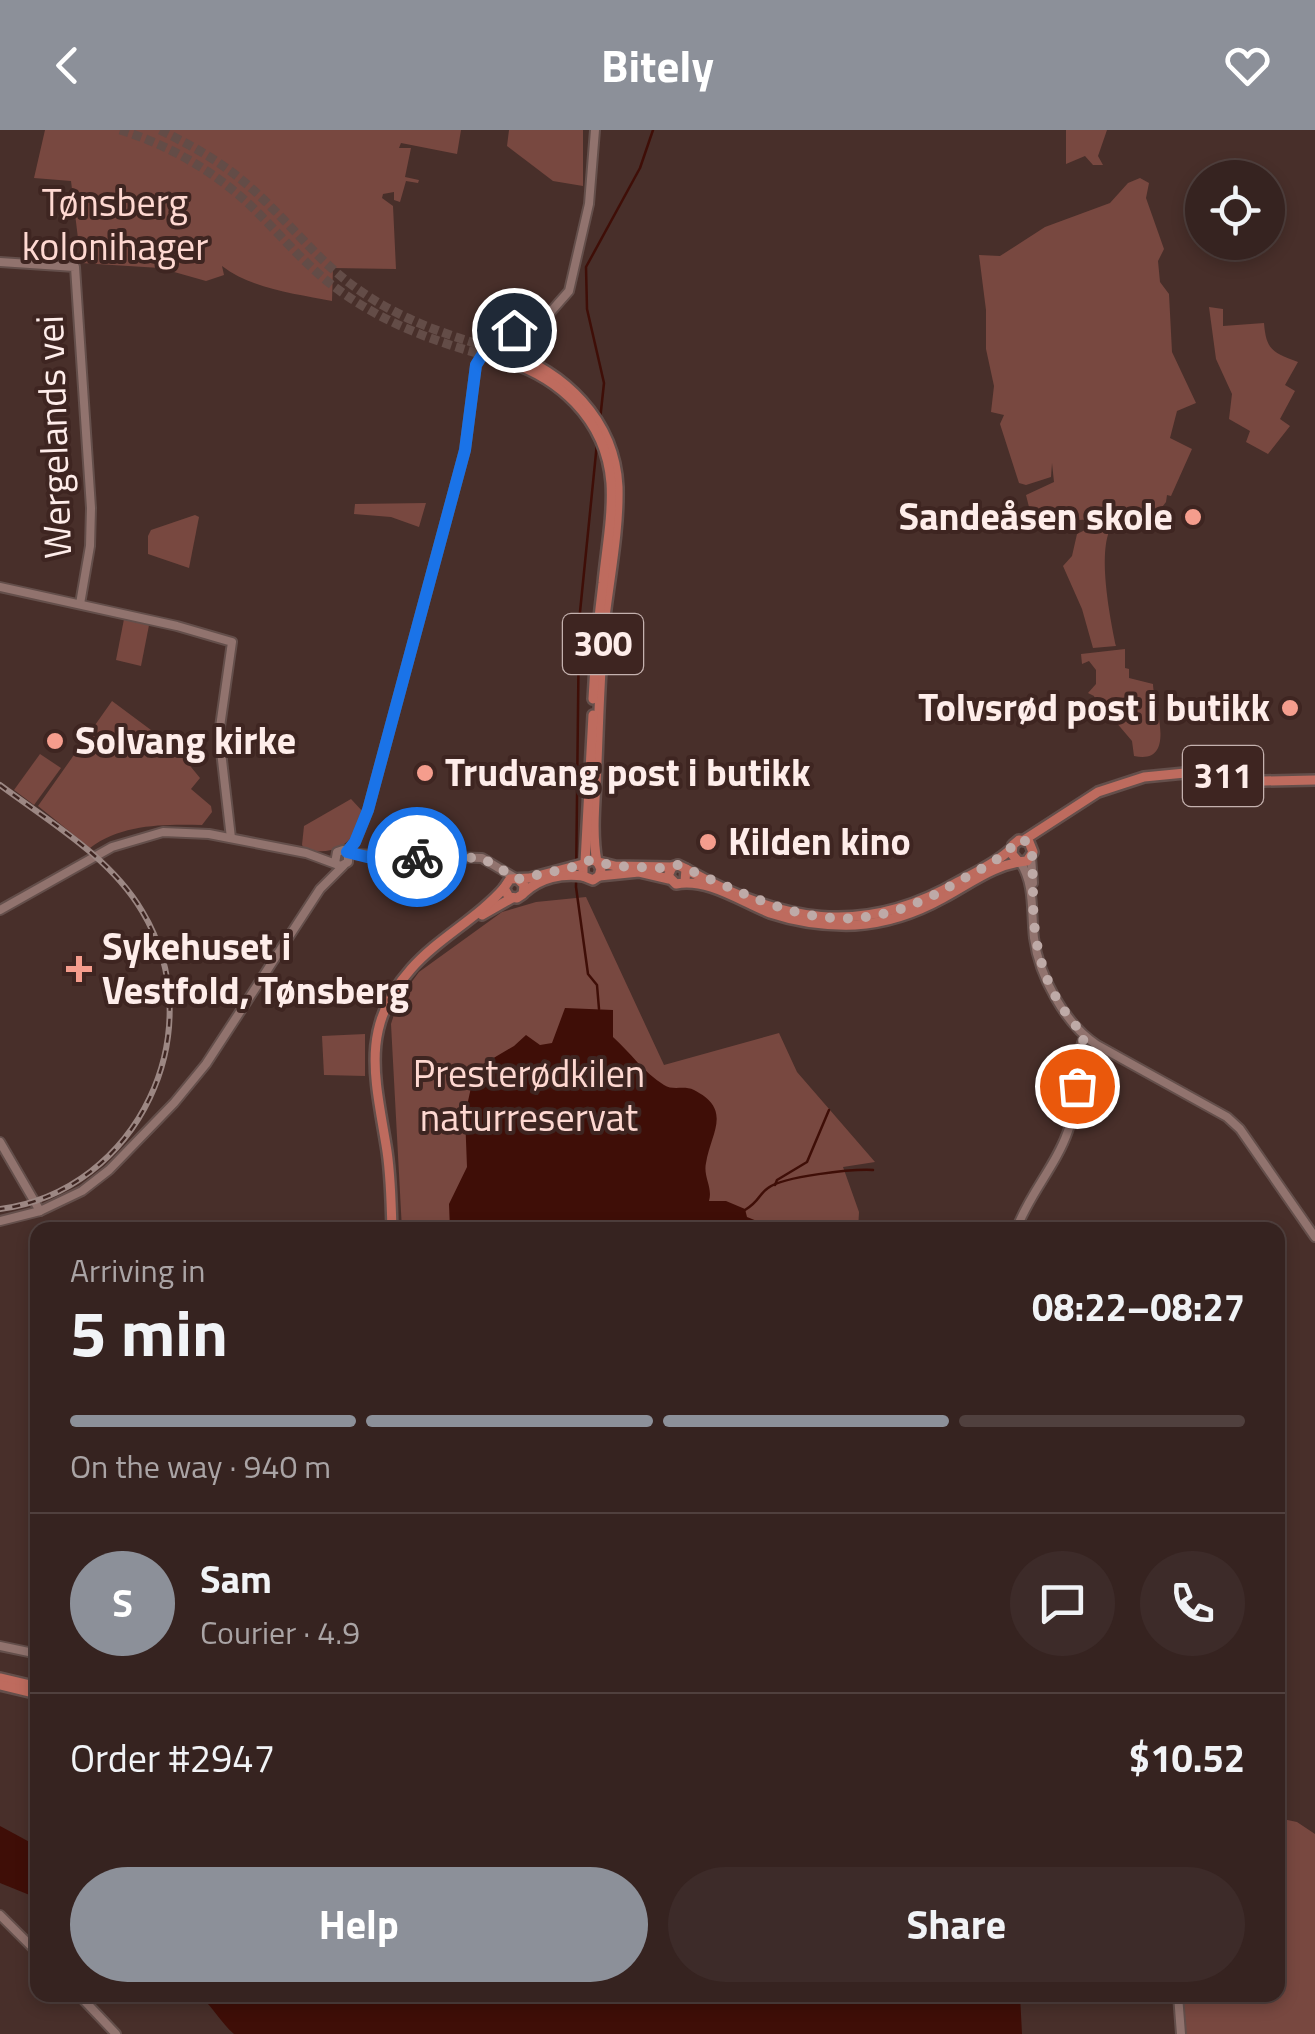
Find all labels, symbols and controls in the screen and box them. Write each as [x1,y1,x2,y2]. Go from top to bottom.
text: Bitely [601,31,714,99]
icon: back [40,38,95,93]
icon: heart [1220,38,1275,93]
map controls [1185,160,1285,260]
button: locate [1185,160,1285,260]
park label: Tønsberg kolonihager [22,173,208,275]
pin [472,288,557,373]
icon: home [487,303,542,358]
street label: Wergelands vei [20,314,86,560]
place label: Sandeåsen skole [899,487,1173,545]
marker: Sandeåsen skole [1182,506,1204,528]
road number: 300 [563,614,643,674]
place label: Tolvsrød post i butikk [918,678,1270,736]
marker: Tolvsrød post i butikk [1279,697,1301,719]
place label: Solvang kirke [75,711,296,769]
marker: Solvang kirke [44,730,66,752]
place label: Trudvang post i butikk [445,743,811,801]
road number: 311 [1183,746,1263,806]
marker: Trudvang post i butikk [414,762,436,784]
courier [367,807,467,907]
place label: Kilden kino [728,812,911,870]
icon: bike [390,830,445,885]
marker: Kilden kino [697,831,719,853]
place label: Sykehuset i Vestfold, Tønsberg [102,917,409,1019]
marker: Sykehuset i Vestfold, Tønsberg [66,956,92,982]
park label: Presterødkilen naturreservat [413,1044,645,1146]
pin [1035,1044,1120,1129]
icon: bag [1050,1059,1105,1114]
text: Arriving in [70,1246,206,1294]
text: 08:22–08:27 [1032,1278,1245,1336]
text: 5 min [70,1282,228,1381]
text: On the way · 940 m [70,1442,331,1490]
text: Sam [200,1550,272,1608]
button: chat [1010,1551,1115,1656]
button: phone [1140,1551,1245,1656]
text: S [112,1574,133,1632]
text: Courier · 4.9 [200,1608,360,1656]
text: Order #2947 [70,1729,275,1787]
text: $10.52 [1129,1729,1245,1787]
button: Help [70,1867,648,1982]
button: Share [668,1867,1245,1982]

